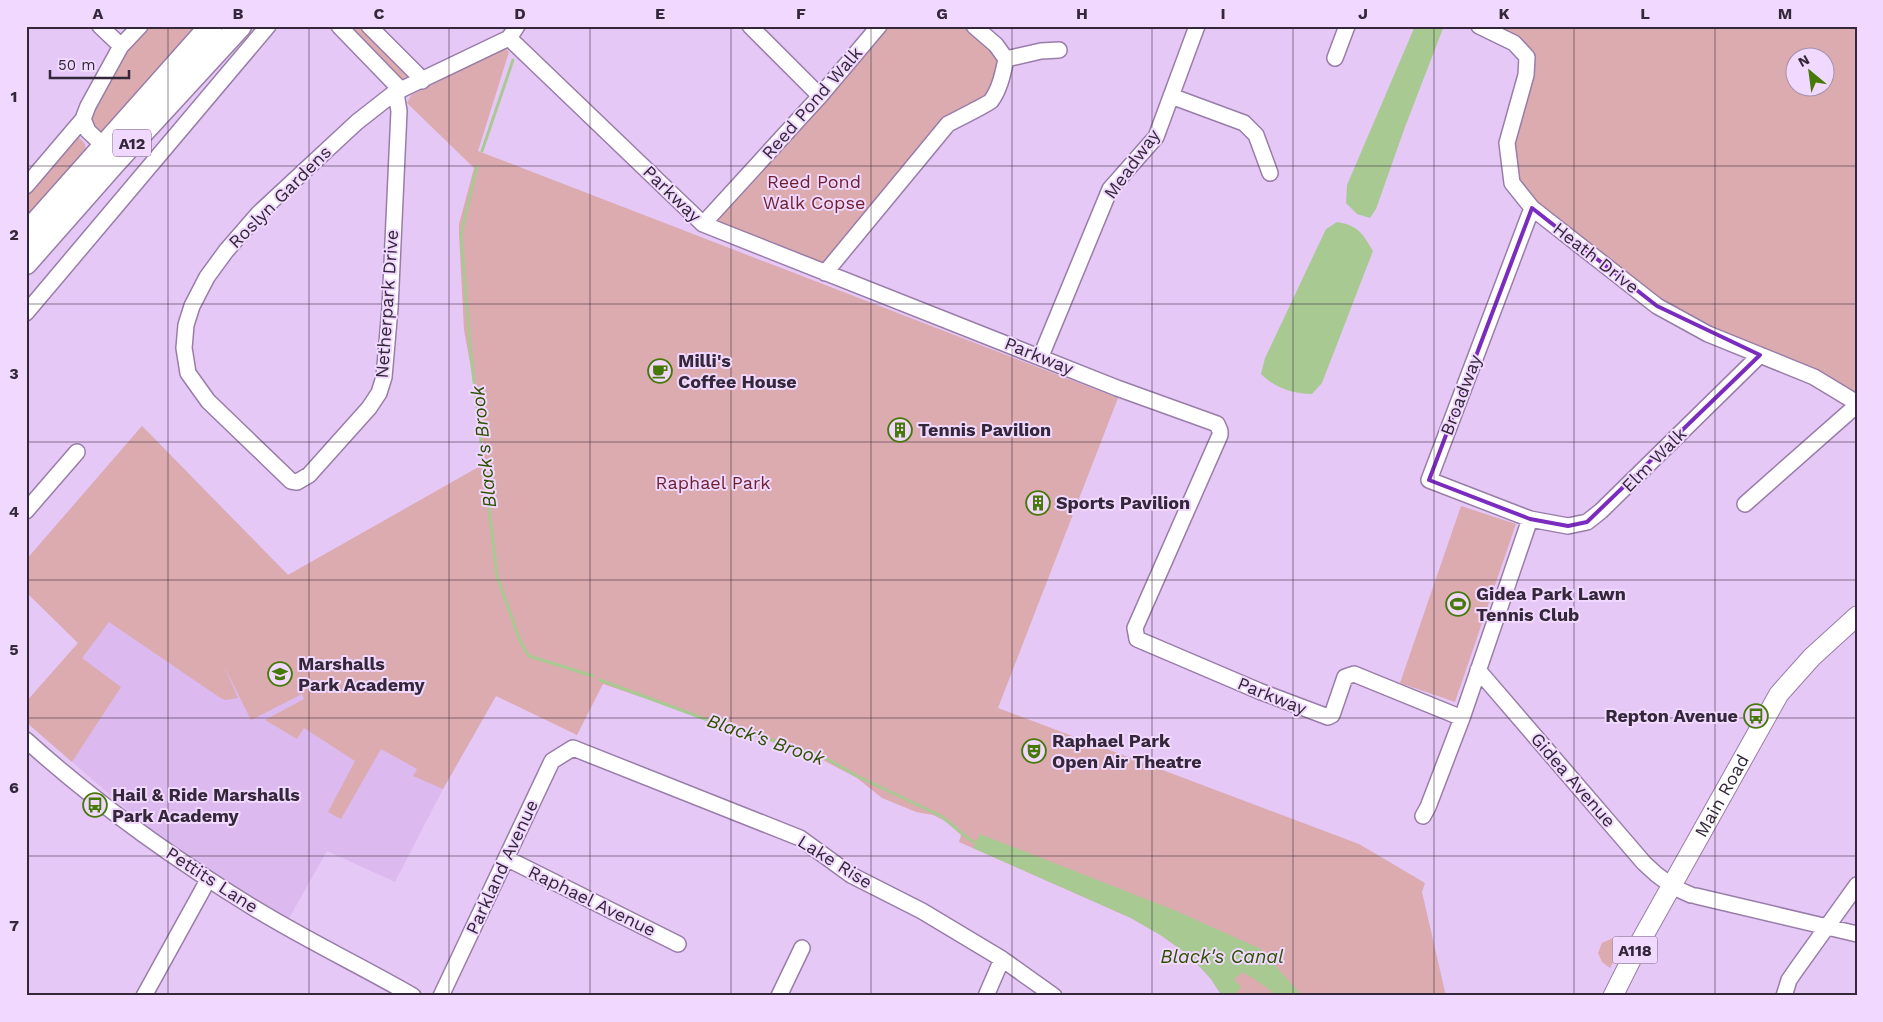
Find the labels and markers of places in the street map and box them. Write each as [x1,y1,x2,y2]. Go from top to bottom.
place label: Milli's Coffee House [678,350,797,392]
cafe icon: Milli's Coffee House [647,358,673,384]
building icon: Tennis Pavilion [887,417,913,443]
place label: Tennis Pavilion [918,419,1051,440]
building icon: Sports Pavilion [1025,490,1051,516]
place label: Sports Pavilion [1056,492,1190,513]
place label: Gidea Park Lawn Tennis Club [1476,583,1626,625]
sports icon: Gidea Park Lawn Tennis Club [1445,591,1471,617]
place label: Marshalls Park Academy [298,653,426,695]
school or university icon: Marshalls Park Academy [267,661,293,687]
bus stop icon: Repton Avenue [1743,703,1769,729]
place label: Repton Avenue [1605,705,1738,726]
place label: Raphael Park Open Air Theatre [1052,730,1202,772]
theatre icon: Raphael Park Open Air Theatre [1021,738,1047,764]
place label: Hail & Ride Marshalls Park Academy [112,784,300,826]
bus stop icon: Hail & Ride Marshalls Park Academy [82,792,108,818]

